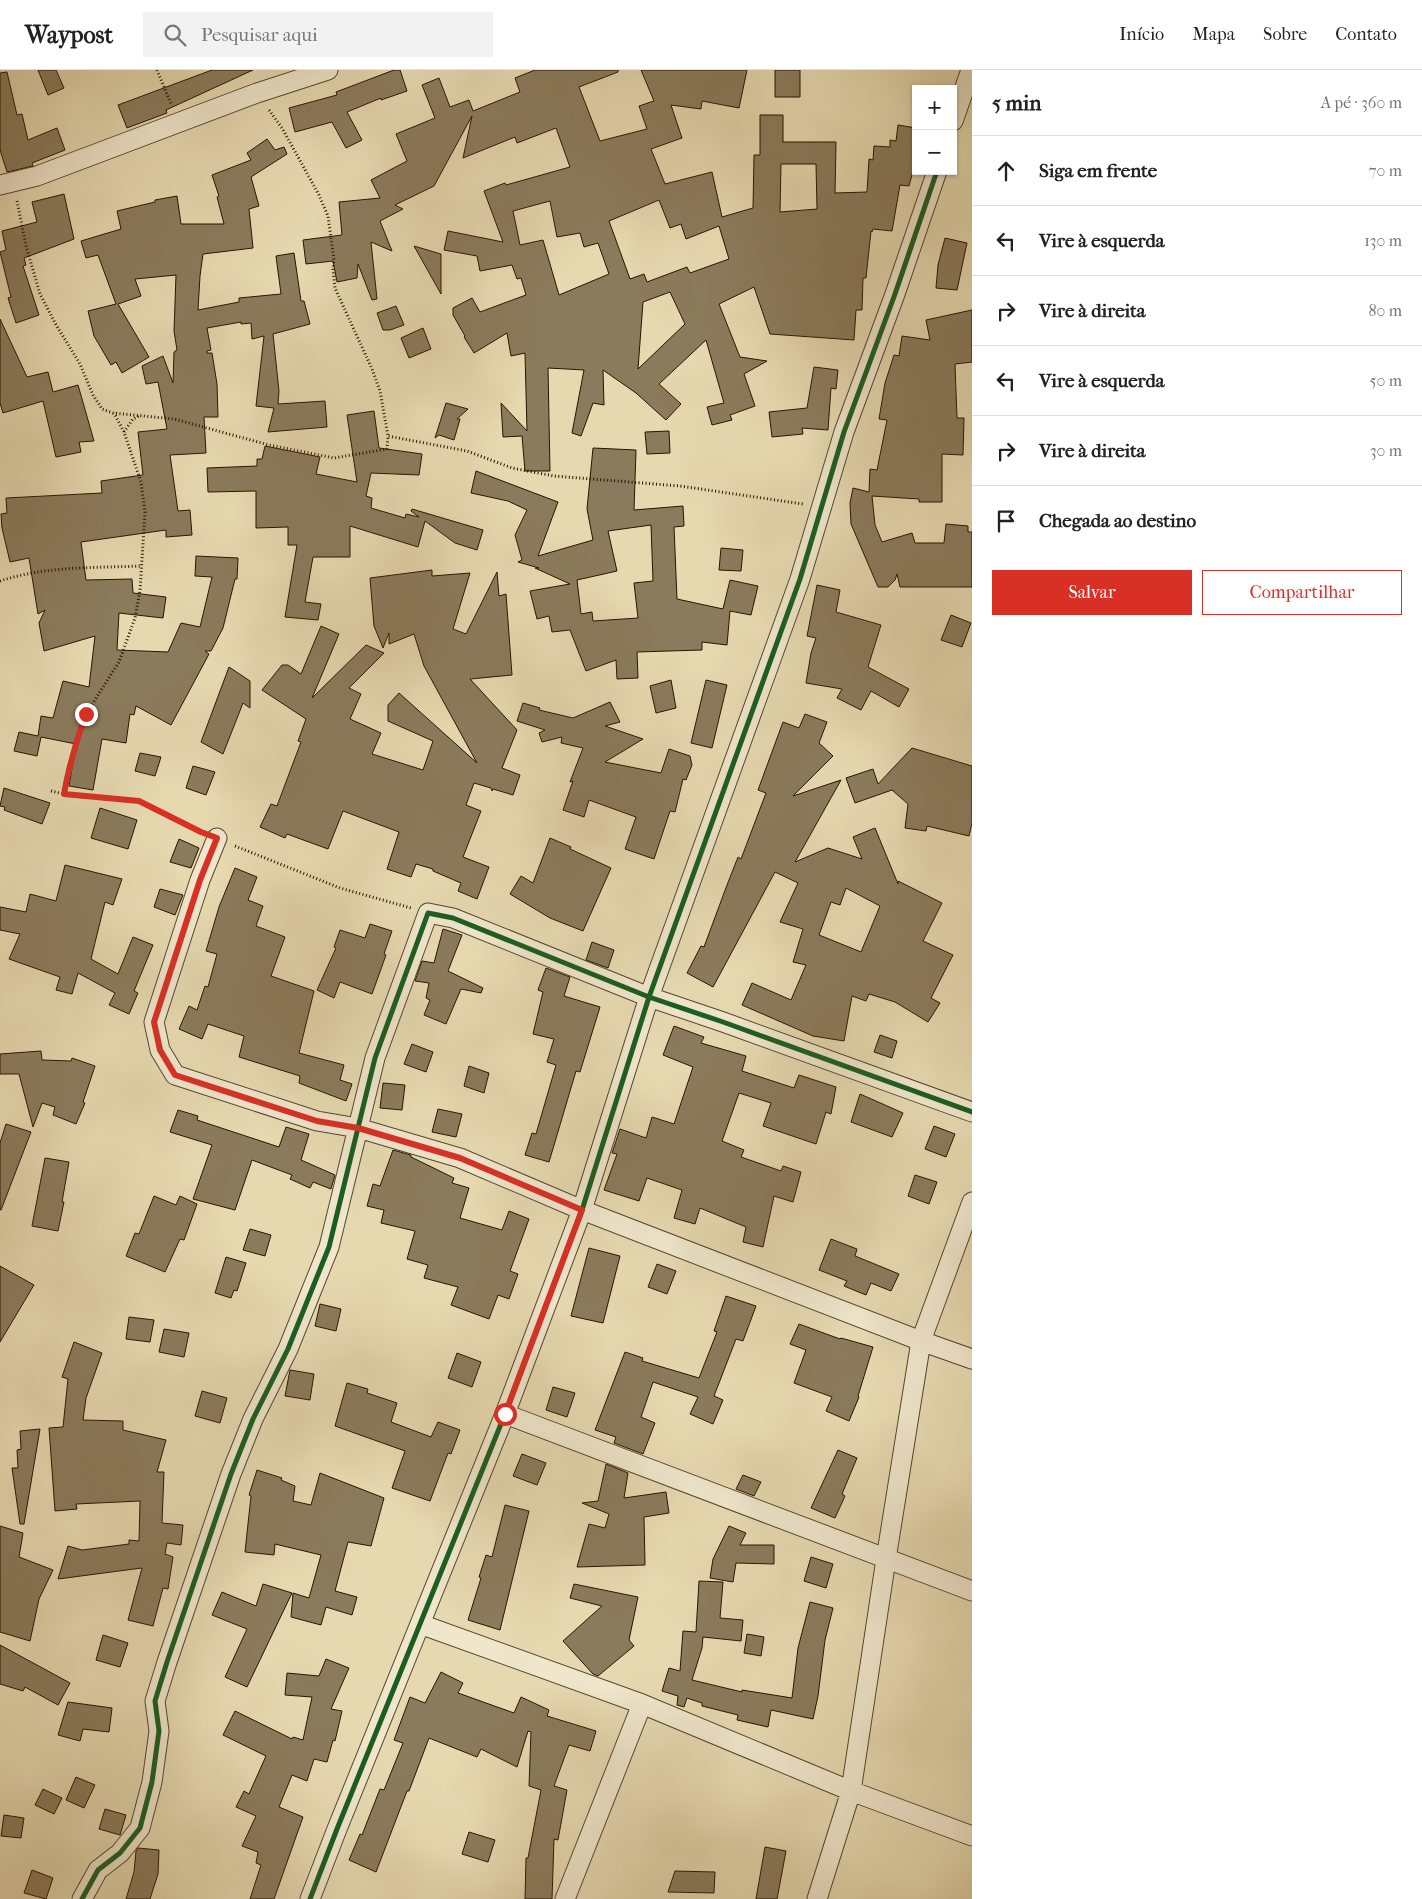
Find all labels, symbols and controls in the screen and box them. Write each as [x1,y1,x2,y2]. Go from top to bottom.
search box [143,12,493,57]
text: Waypost [25,21,113,49]
icon: search [161,21,189,49]
text: Pesquisar aqui [201,24,318,46]
text: Início [1119,24,1164,45]
text: Mapa [1192,24,1235,45]
text: Sobre [1263,24,1307,45]
text: Contato [1335,24,1397,45]
map controls [912,85,957,175]
button: + [912,85,957,130]
text: 5 min [992,91,1041,115]
text: A pé · 360 m [1321,93,1402,112]
button: − [912,130,957,175]
icon: ahead [992,157,1020,185]
text: Siga em frente [1039,160,1157,182]
text: 70 m [1369,161,1402,180]
icon: left [992,227,1020,255]
text: Vire à esquerda [1039,230,1165,252]
text: 130 m [1364,231,1402,250]
icon: right [992,297,1020,325]
text: Vire à direita [1039,300,1146,322]
text: 80 m [1368,301,1402,320]
icon: left [992,367,1020,395]
text: Vire à esquerda [1039,370,1165,392]
text: 50 m [1370,371,1402,390]
icon: right [992,437,1020,465]
text: Vire à direita [1039,440,1146,462]
text: 30 m [1370,441,1402,460]
icon: arrive [992,507,1020,535]
text: Chegada ao destino [1039,510,1196,532]
button: Salvar [992,570,1192,615]
button: Compartilhar [1202,570,1402,615]
route end [75,703,98,726]
route start [494,1403,517,1426]

